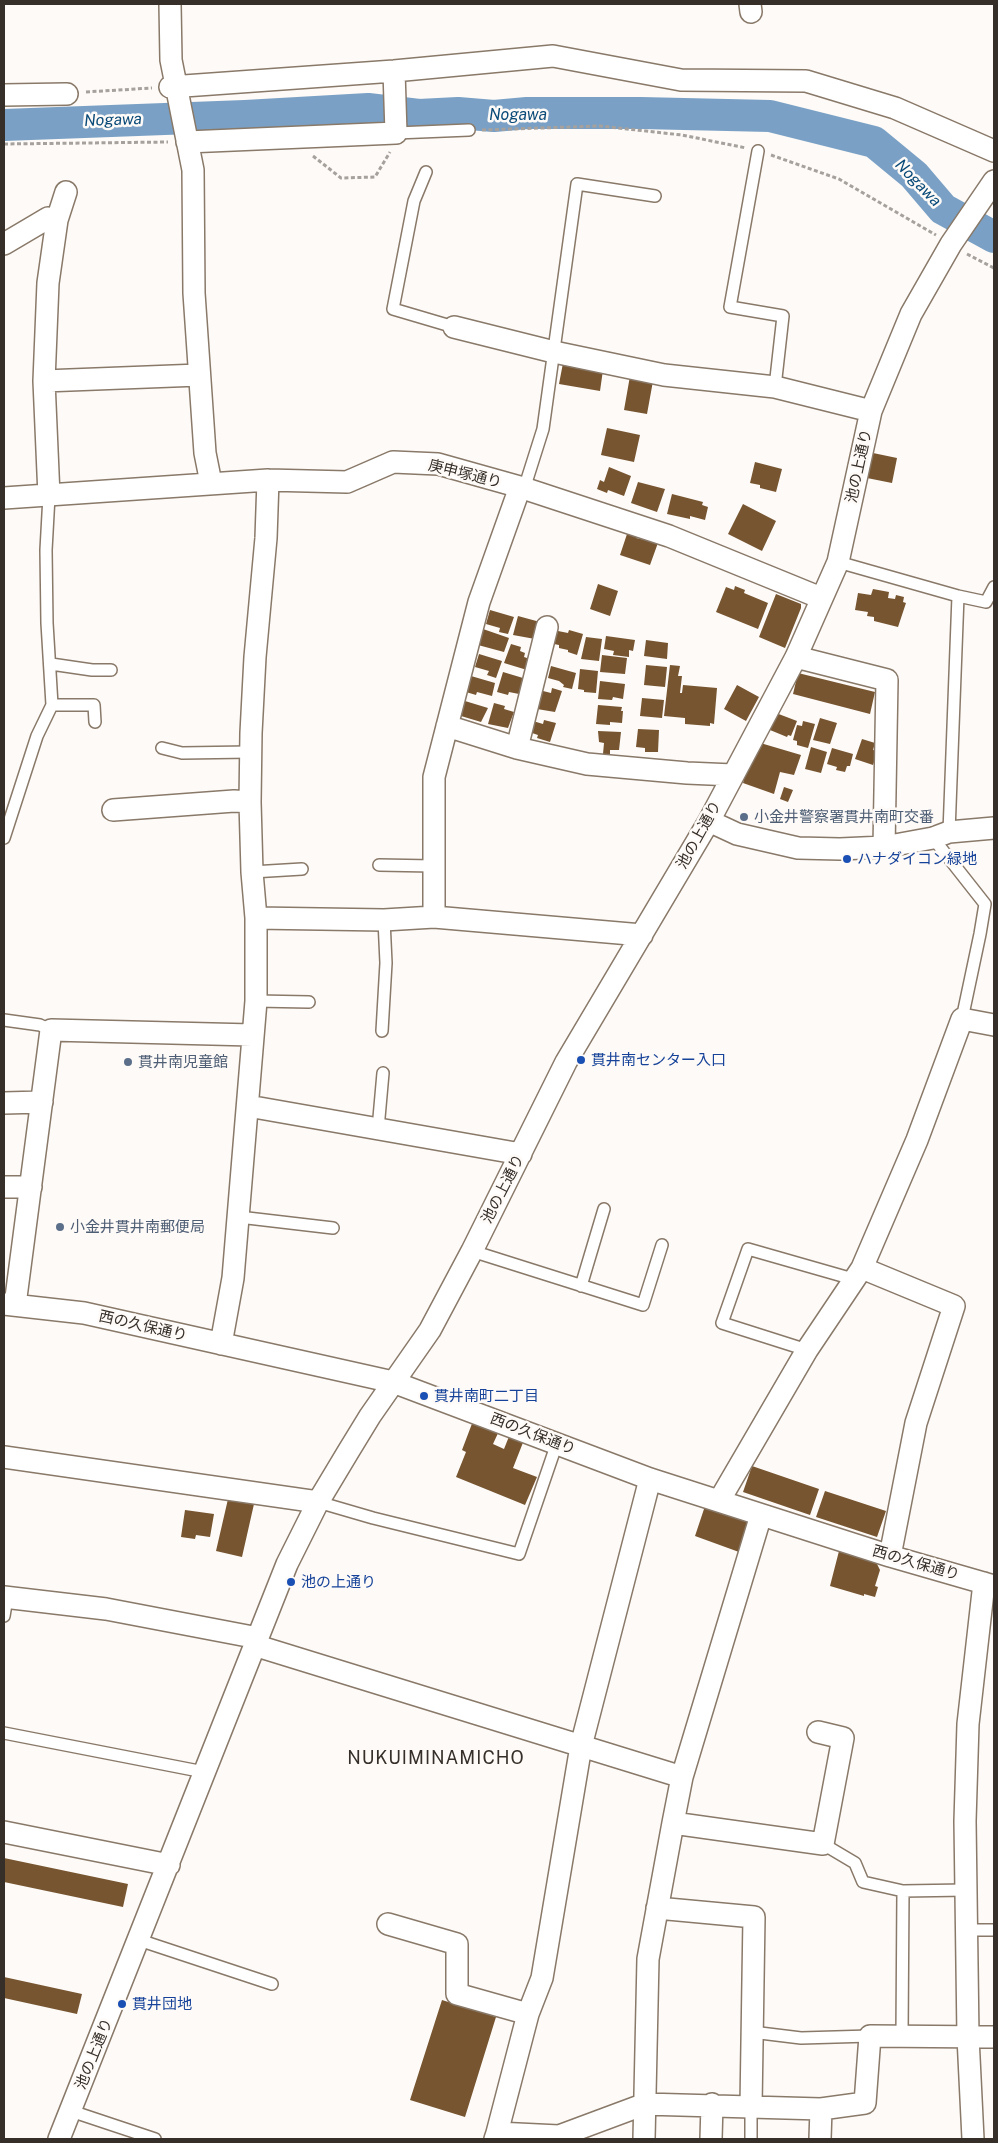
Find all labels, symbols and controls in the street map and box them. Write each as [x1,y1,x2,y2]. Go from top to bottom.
water label: Nogawa [489,105,547,125]
water label: Nogawa [84,109,142,131]
water label: Nogawa [891,156,945,210]
street label: 池の上通り [842,427,876,505]
street label: 庚申塚通り [426,456,504,492]
street label: 池の上通り [673,798,725,872]
place label: 小金井警察署貫井南町交番 [754,808,934,826]
marker: 小金井警察署貫井南町交番 [738,811,750,823]
place label: ハナダイコン緑地 [857,850,977,868]
marker: ハナダイコン緑地 [841,853,853,865]
place label: 貫井南センター入口 [591,1051,726,1069]
place label: 貫井南児童館 [138,1053,228,1071]
marker: 貫井南センター入口 [575,1054,587,1066]
marker: 貫井南児童館 [122,1056,134,1068]
street label: 池の上通り [478,1152,528,1226]
place label: 小金井貫井南郵便局 [70,1218,205,1236]
marker: 小金井貫井南郵便局 [54,1221,66,1233]
street label: 西の久保通り [97,1307,189,1345]
place label: 貫井南町二丁目 [434,1387,539,1405]
marker: 貫井南町二丁目 [418,1390,430,1402]
street label: 西の久保通り [488,1409,578,1459]
street label: 西の久保通り [870,1542,962,1584]
place label: 池の上通り [301,1573,376,1591]
marker: 池の上通り [285,1576,297,1588]
district label: NUKUIMINAMICHO [345,1747,527,1769]
place label: 貫井団地 [132,1995,192,2013]
marker: 貫井団地 [116,1998,128,2010]
street label: 池の上通り [72,2016,116,2092]

